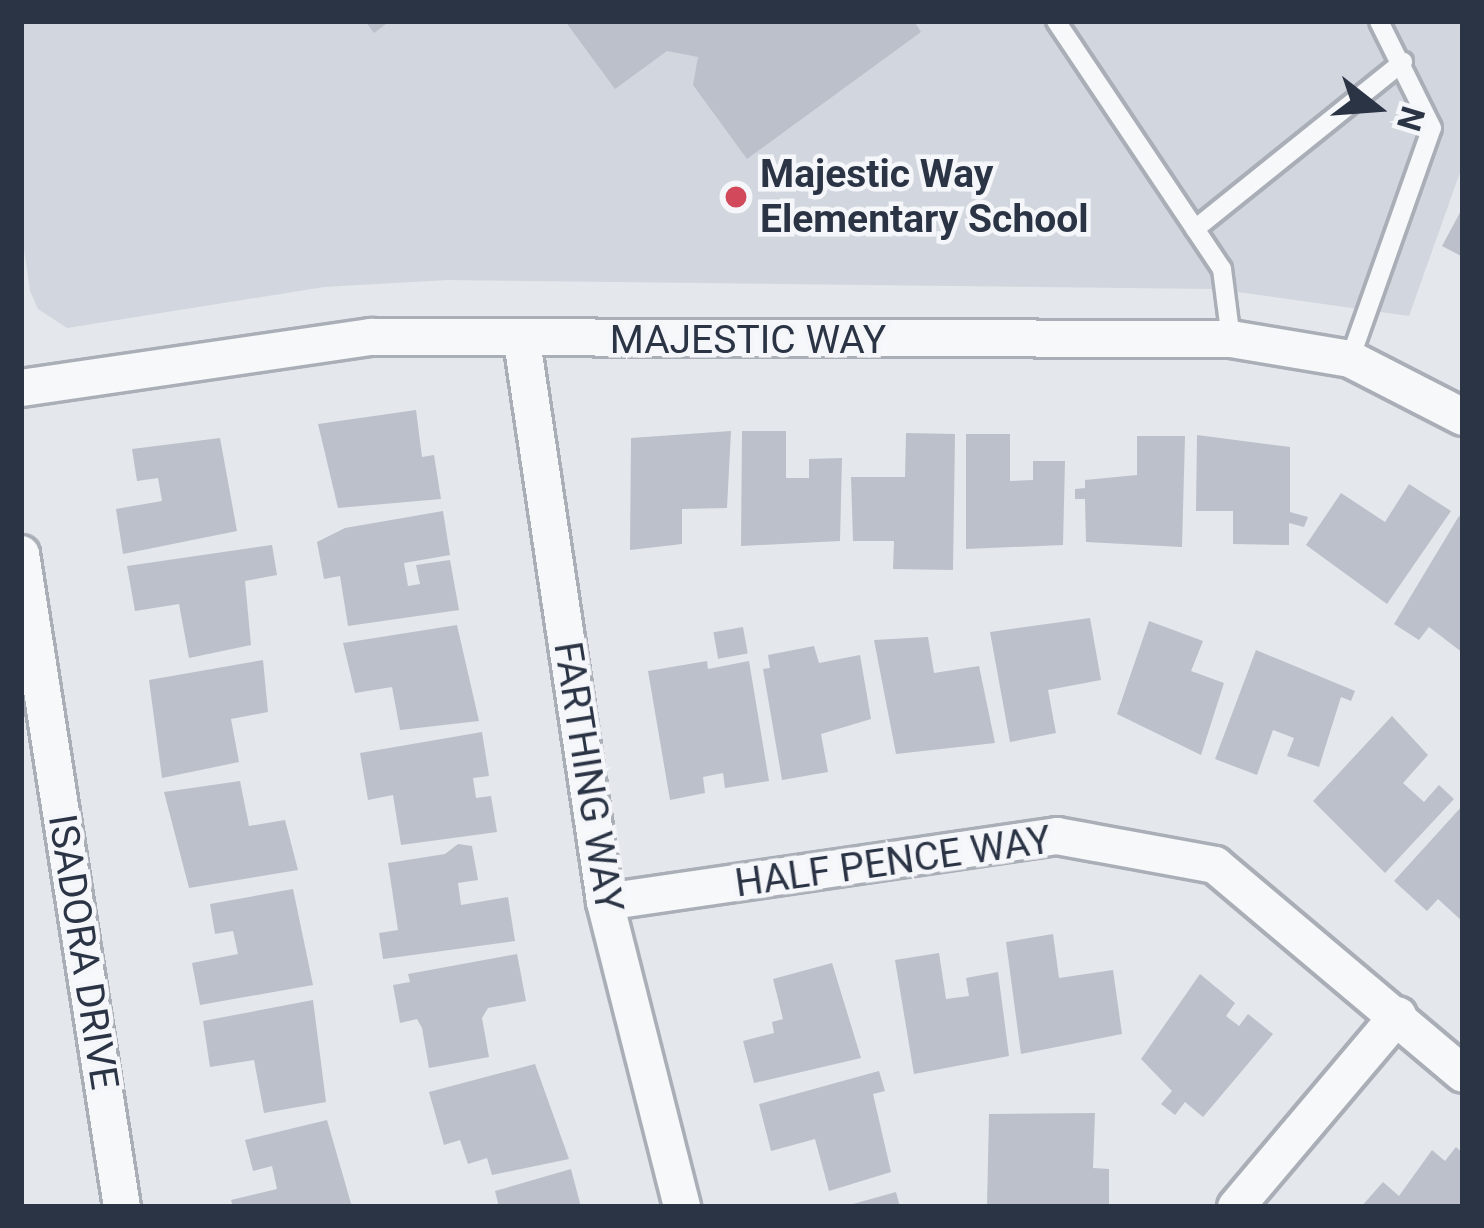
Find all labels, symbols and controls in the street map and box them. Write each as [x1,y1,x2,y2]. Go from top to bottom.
north arrow [1316,48,1436,168]
text: N [1389,102,1433,136]
place label: Majestic Way Elementary School [760,152,1089,243]
marker: Majestic Way Elementary School [723,184,749,210]
street label: MAJESTIC WAY [610,317,886,363]
street label: FARTHING WAY [544,639,632,915]
street label: ISADORA DRIVE [38,811,128,1093]
street label: HALF PENCE WAY [732,817,1054,907]

